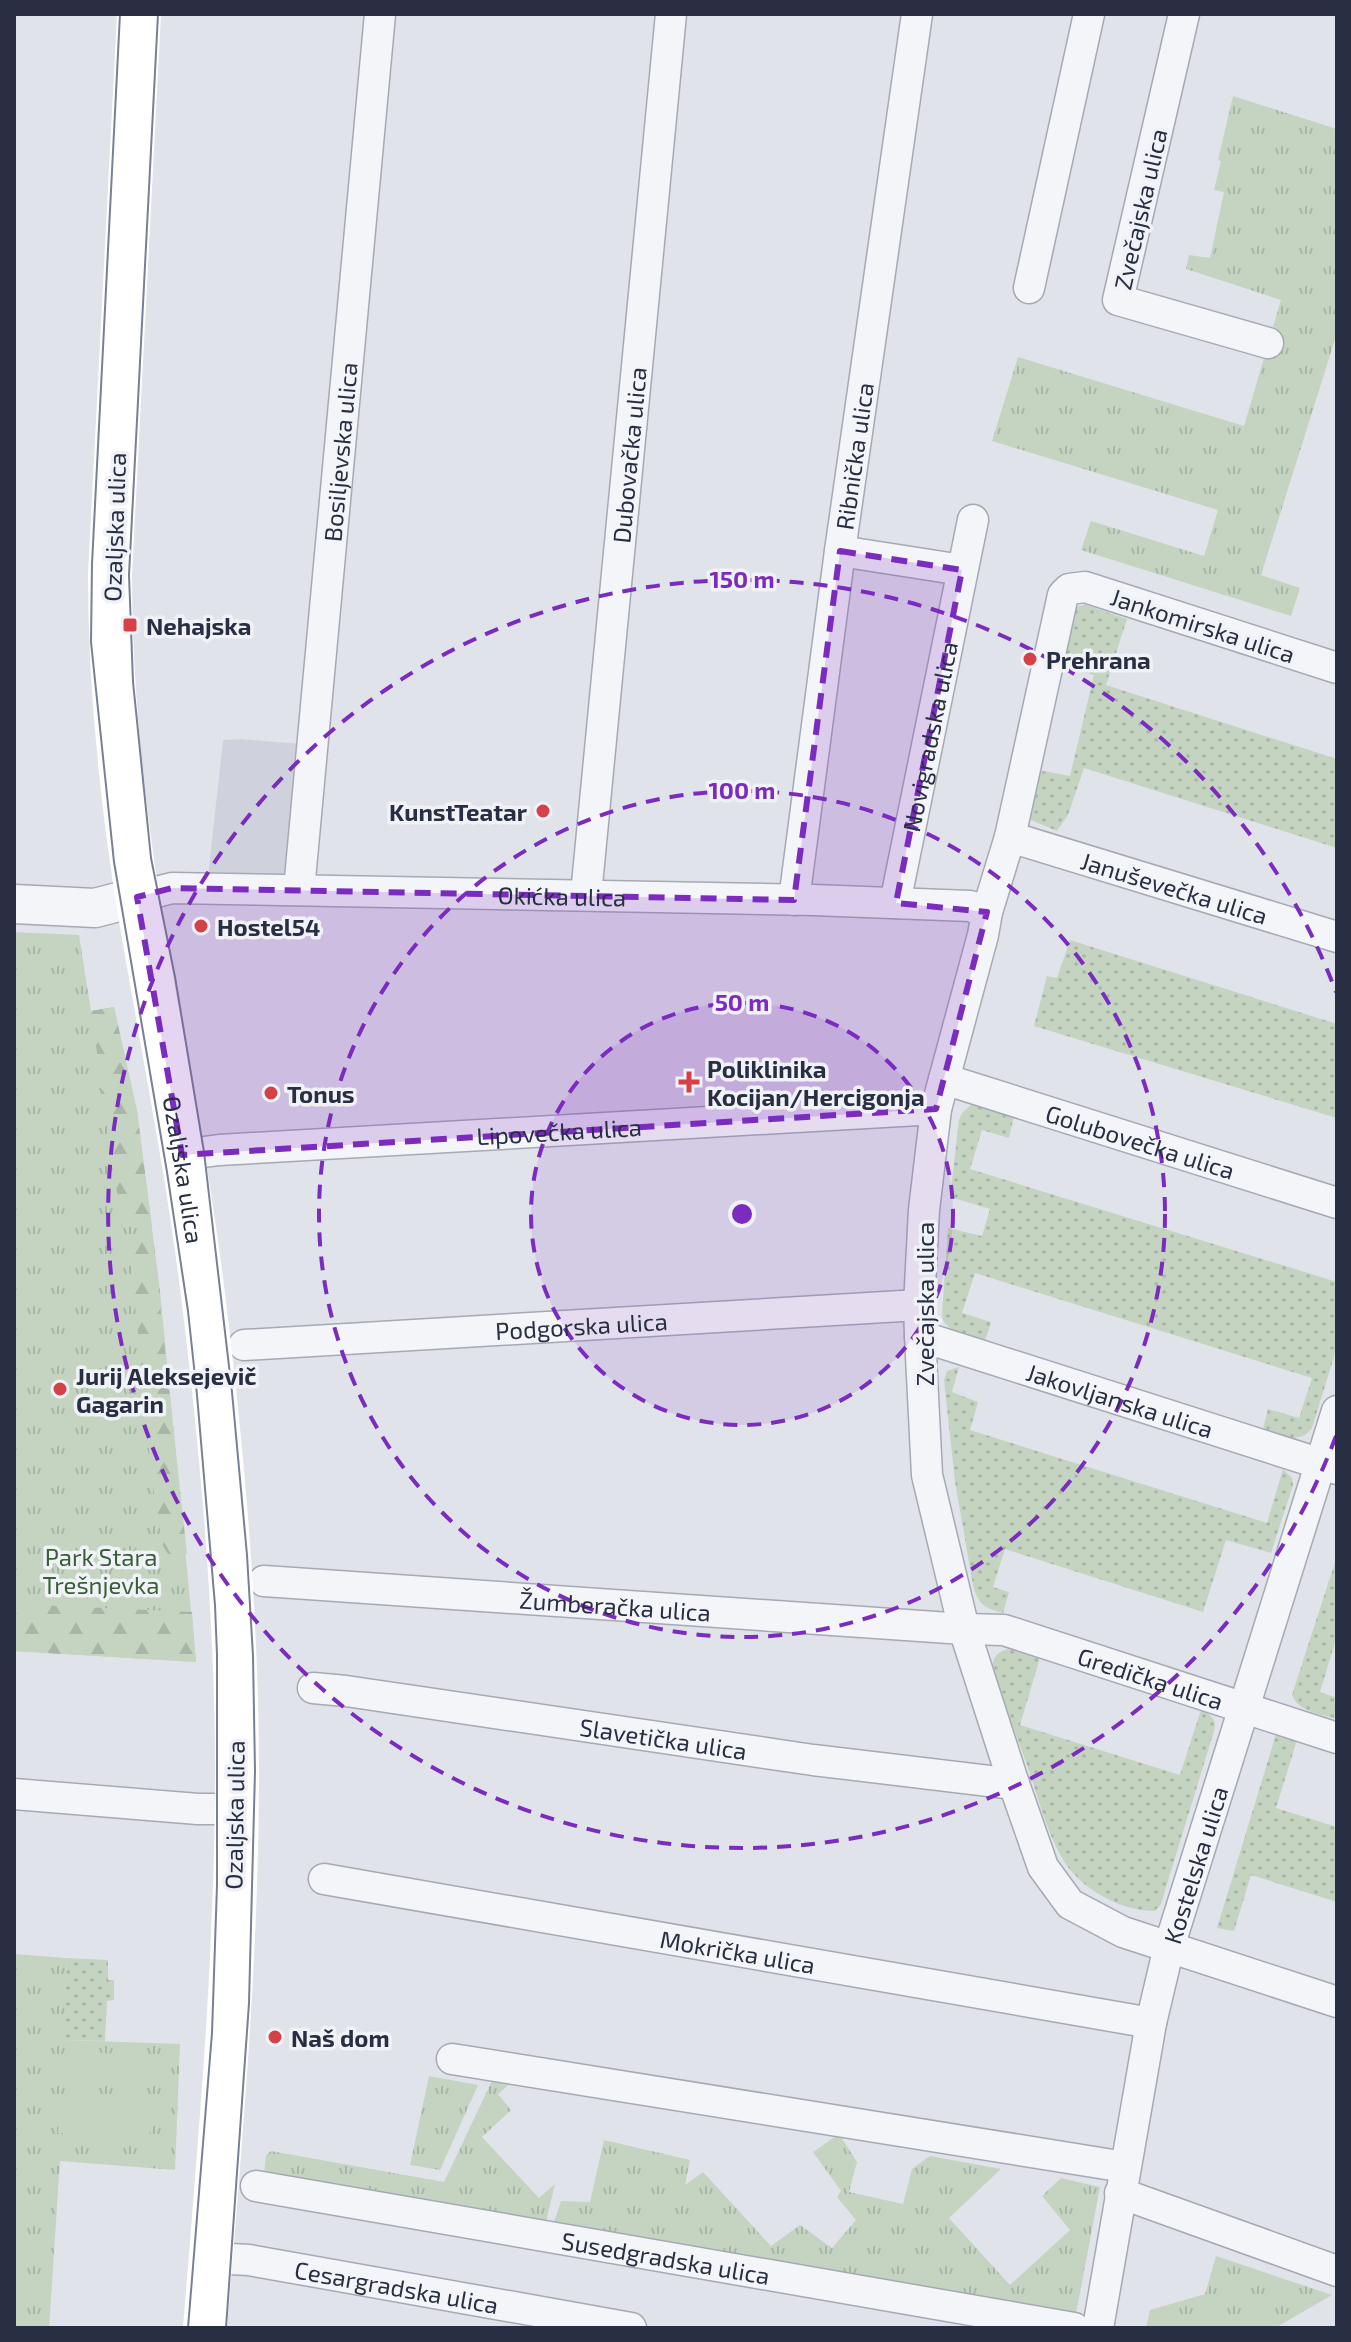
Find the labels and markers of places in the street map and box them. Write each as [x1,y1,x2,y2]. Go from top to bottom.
place label: Nehajska [146,611,251,640]
marker: Nehajska [121,616,139,634]
place label: Prehrana [1046,645,1151,674]
marker: Prehrana [1021,650,1039,668]
place label: KunstTeatar [389,797,528,826]
marker: KunstTeatar [534,802,552,820]
place label: Hostel54 [217,912,320,941]
marker: Hostel54 [192,917,210,935]
place label: Poliklinika Kocijan/Hercigonja [707,1054,925,1111]
marker: Poliklinika Kocijan/Hercigonja [678,1071,700,1093]
place label: Tonus [287,1079,355,1108]
marker: Tonus [262,1084,280,1102]
centre of rings [728,1200,756,1228]
place label: Jurij Aleksejevič Gagarin [76,1361,257,1418]
marker: Jurij Aleksejevič Gagarin [51,1380,69,1398]
place label: Naš dom [291,2023,390,2052]
marker: Naš dom [266,2028,284,2046]

